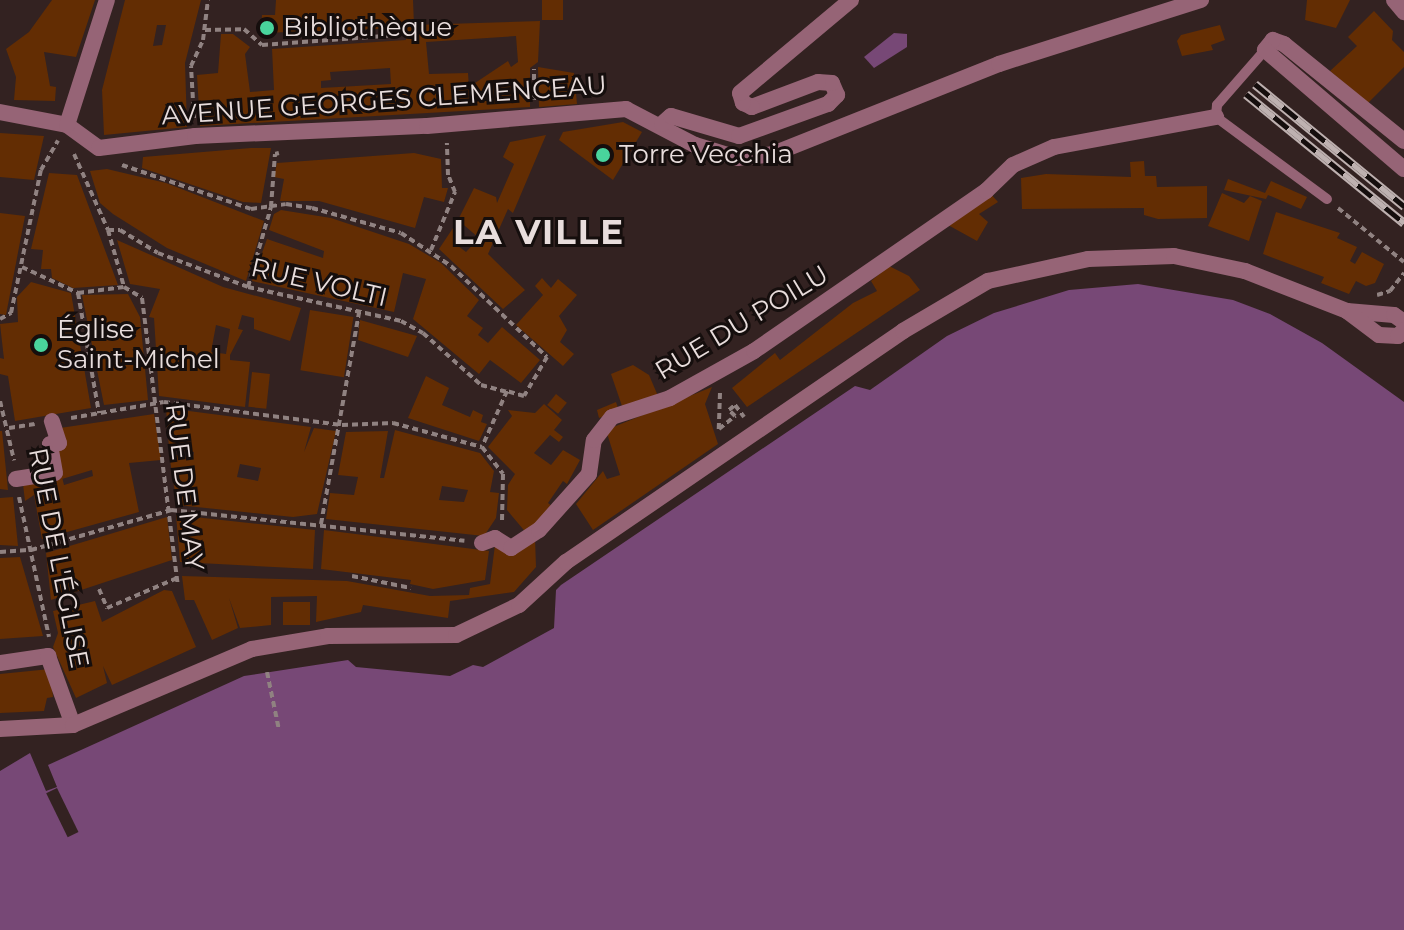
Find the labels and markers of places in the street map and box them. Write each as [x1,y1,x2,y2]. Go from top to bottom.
place label: Bibliothèque [283,12,452,44]
marker: Bibliothèque [258,19,276,37]
place label: Torre Vecchia [619,139,793,171]
marker: Torre Vecchia [594,146,612,164]
place label: Église Saint-Michel [57,314,220,376]
marker: Église Saint-Michel [32,336,50,354]

